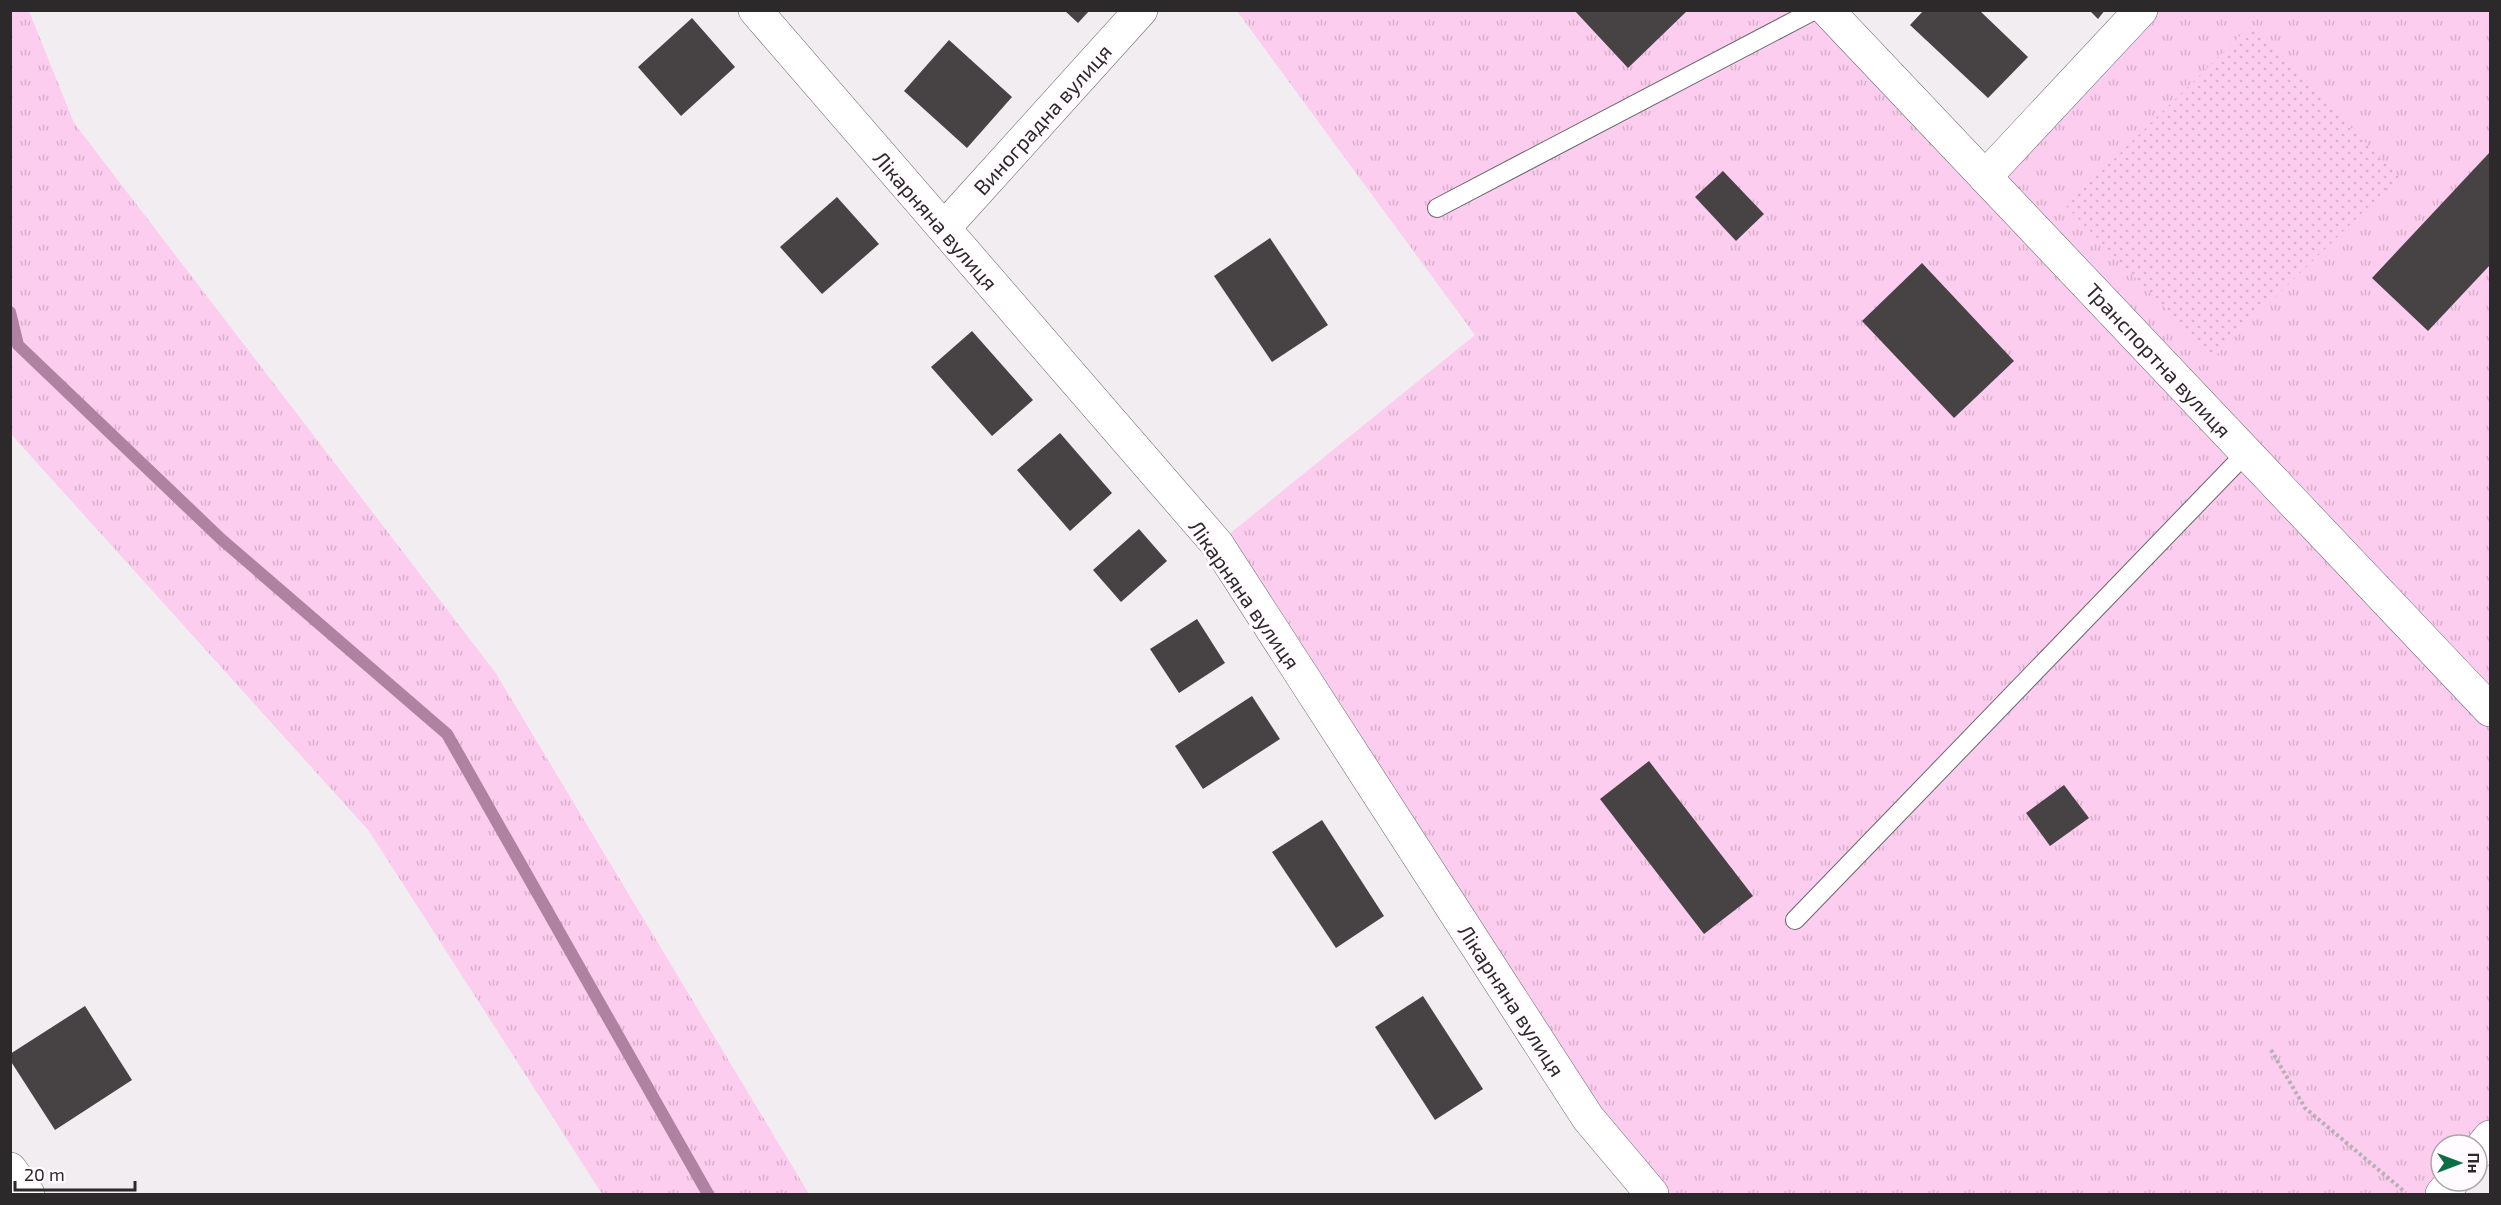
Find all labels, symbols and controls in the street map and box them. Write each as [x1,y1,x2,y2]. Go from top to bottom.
street label: Виноградна вулиця [968,39,1117,200]
street label: Лікарняна вулиця [868,145,1003,295]
street label: Транспортна вулиця [2080,278,2237,443]
street label: Лікарняна вулиця [1183,515,1306,674]
street label: Лікарняна вулиця [1453,919,1570,1081]
north arrow [2429,1133,2489,1193]
text: Пн [2465,1153,2484,1173]
scale bar [15,1154,135,1192]
text: 20 m [24,1163,65,1185]

